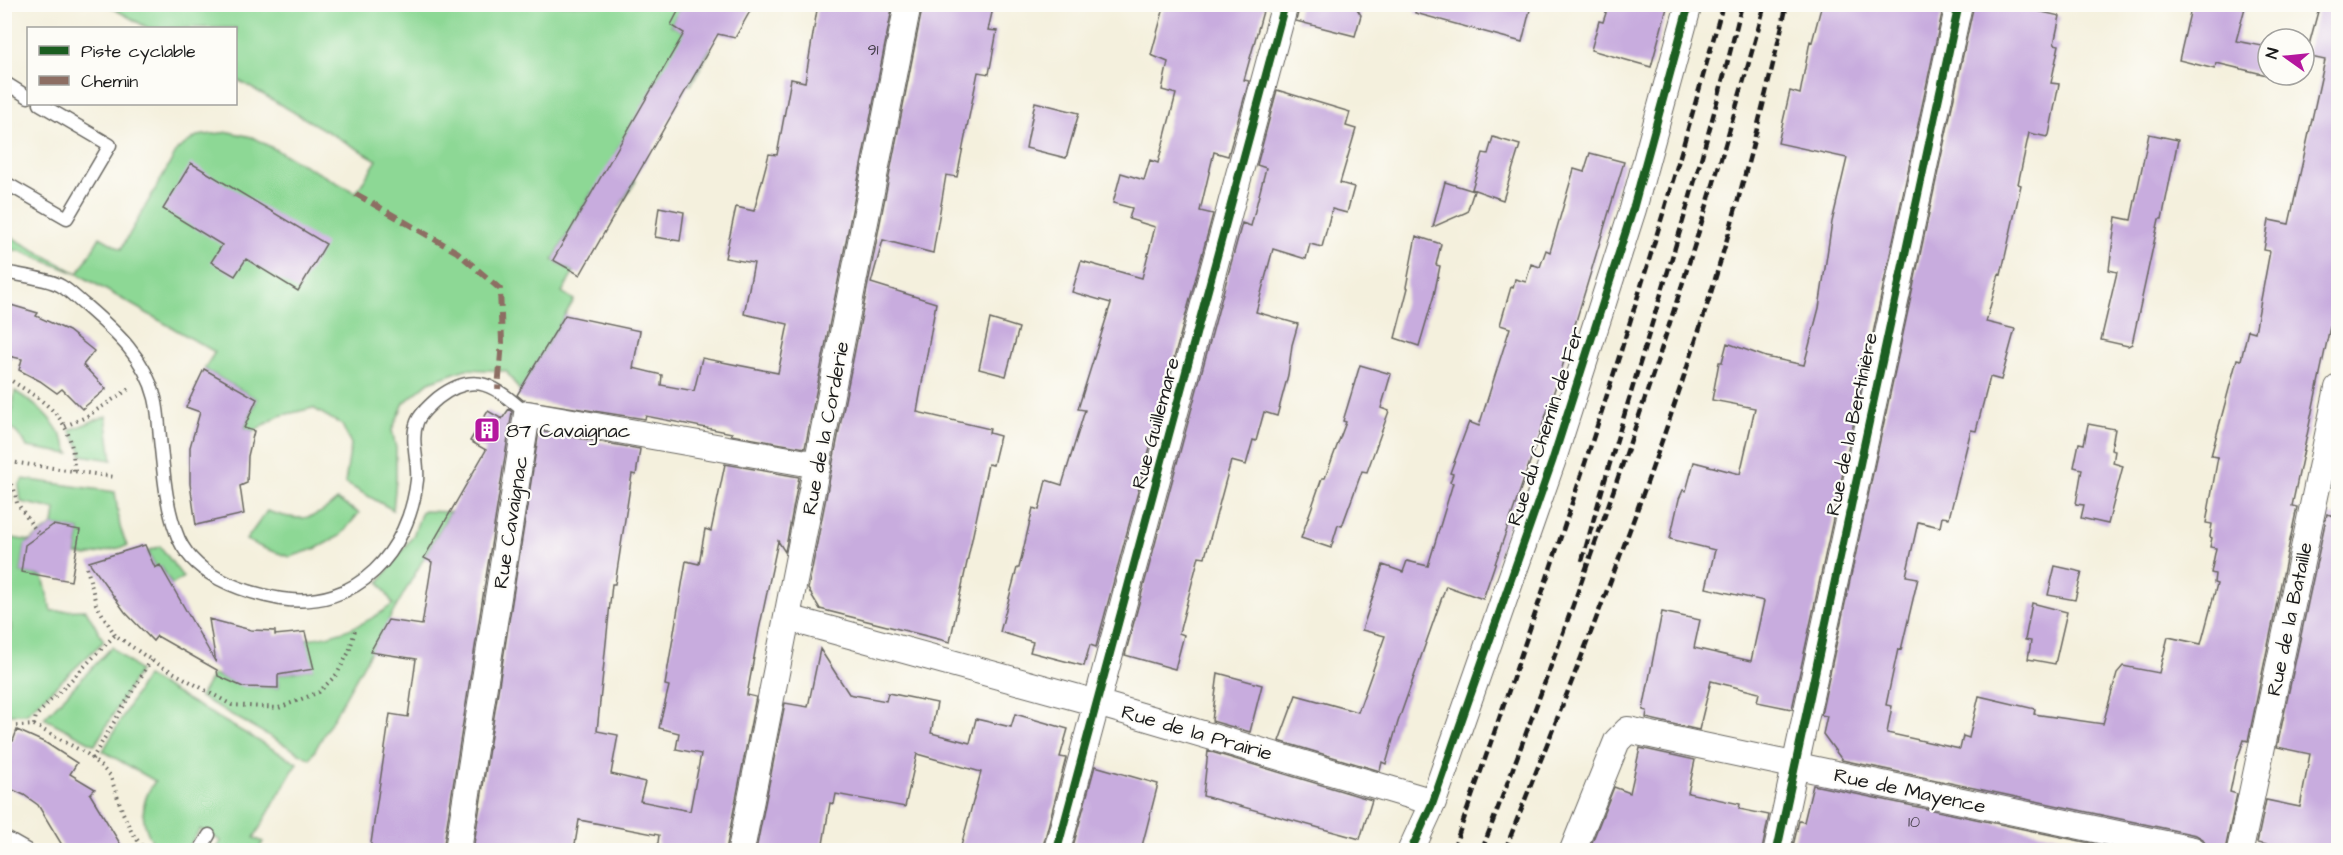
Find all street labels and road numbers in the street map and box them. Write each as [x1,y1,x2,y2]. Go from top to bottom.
street label: Rue du Chemin de Fer [1501,323,1591,530]
street label: Rue de la Bertinière [1819,330,1885,518]
street label: Rue de la Corderie [795,339,857,517]
street label: Rue Guillemare [1125,354,1187,492]
street label: Rue Cavaignac [487,453,536,591]
street label: Rue de la Bataille [2260,540,2320,699]
street label: Rue de la Prairie [1118,698,1276,768]
street label: Rue de Mayence [1831,761,1988,822]

